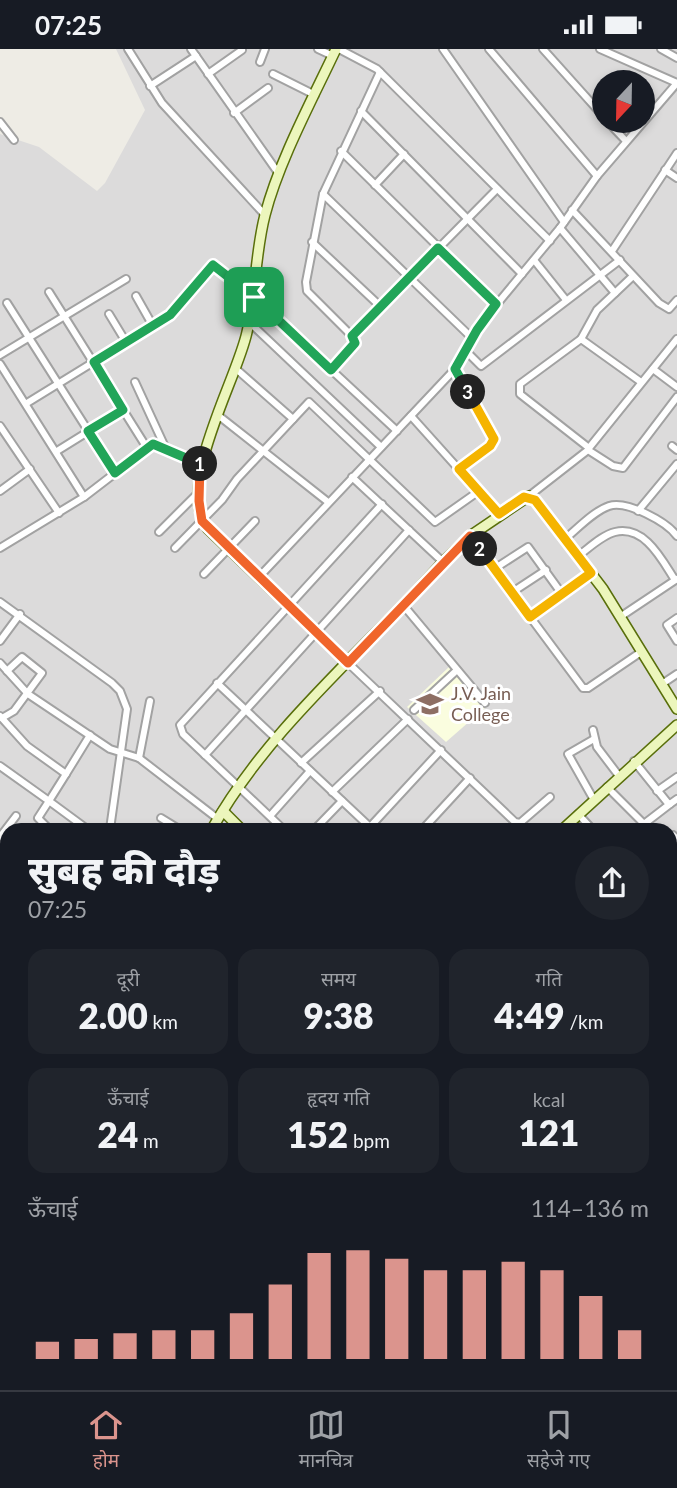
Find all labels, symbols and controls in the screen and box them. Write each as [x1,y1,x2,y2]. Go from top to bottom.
text: 07:25 [35,9,102,41]
north arrow [592,70,654,133]
map controls [592,70,655,133]
pin [224,267,284,327]
icon: arrive [235,278,273,316]
pin: 3 [450,375,486,409]
text: 3 [462,380,473,403]
pin: 1 [182,447,218,481]
text: 1 [194,452,205,475]
pin: 2 [462,531,498,567]
text: 2 [474,537,485,560]
place label: J.V. Jain College [451,682,511,725]
school or university icon: J.V. Jain College [415,689,445,719]
text: सुबह की दौड़ [28,846,219,892]
button: share [575,846,649,920]
text: 07:25 [28,895,87,923]
text: दूरी [117,967,140,990]
text: समय [321,967,356,990]
text: गति [536,967,562,990]
text: 2.00 [78,994,148,1036]
text: 9:38 [303,994,374,1036]
text: 4:49 [494,994,565,1036]
text: km [148,1010,178,1033]
text: /km [565,1010,603,1033]
text: ऊँचाई [108,1086,149,1109]
text: हृदय गति [307,1086,370,1109]
text: kcal [533,1088,565,1111]
text: 121 [518,1111,579,1153]
text: 24 [98,1113,138,1155]
text: 152 [287,1113,348,1155]
text: m [138,1129,159,1152]
text: bpm [348,1129,390,1152]
text: ऊँचाई [28,1194,78,1222]
text: 114–136 m [531,1194,649,1222]
tab: होम [87,1406,125,1475]
tab: मानचित्र [299,1406,353,1475]
tab: सहेजे गए [527,1406,590,1475]

